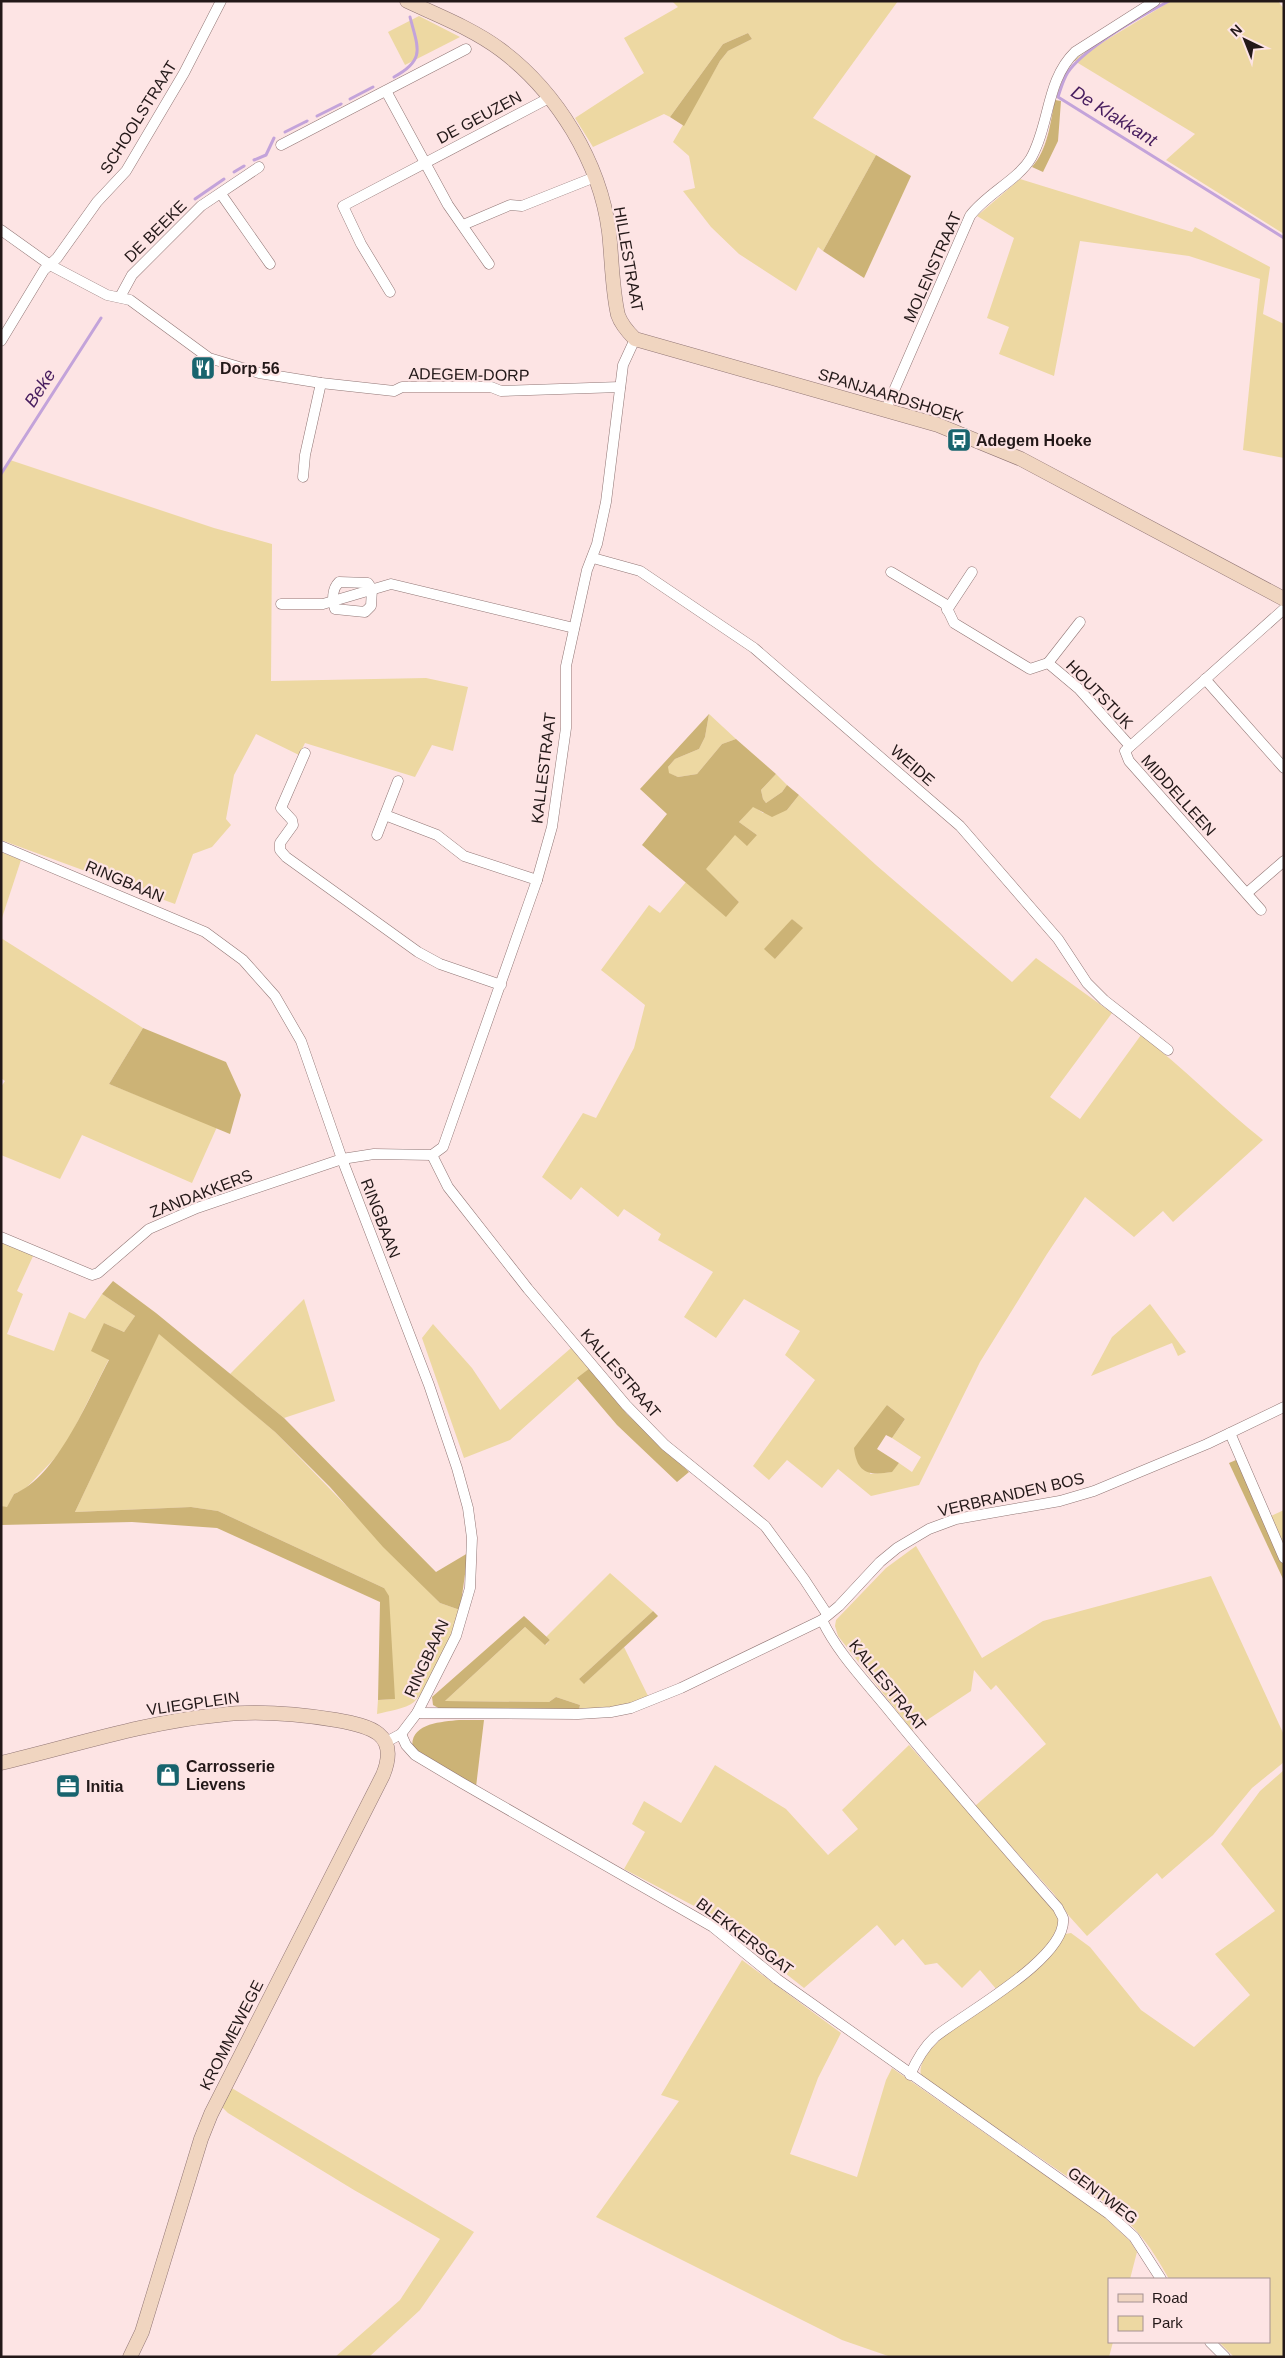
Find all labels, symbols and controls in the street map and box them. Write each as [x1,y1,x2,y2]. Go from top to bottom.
north arrow [1220,15,1270,65]
text: N [1227,21,1245,40]
street label: SCHOOLSTRAAT [97,58,180,177]
water label: De Klakkant [1068,82,1161,151]
street label: DE GEUZEN [434,88,524,147]
street label: DE BEEKE [121,197,190,266]
street label: HILLESTRAAT [611,205,646,313]
street label: MOLENSTRAAT [901,209,964,325]
restaurant icon: Dorp 56 [190,355,216,381]
place label: Dorp 56 [220,360,280,377]
water label: Beke [20,365,60,411]
street label: ADEGEM-DORP [408,365,530,384]
street label: SPANJAARDSHOEK [816,365,966,426]
bus stop icon: Adegem Hoeke [946,427,972,453]
place label: Adegem Hoeke [976,432,1092,449]
street label: HOUTSTUK [1063,657,1137,732]
street label: KALLESTRAAT [528,711,559,825]
street label: WEIDE [887,742,938,789]
street label: MIDDELLEEN [1138,752,1219,839]
street label: RINGBAAN [83,857,167,906]
street label: ZANDAKKERS [148,1166,255,1221]
street label: RINGBAAN [358,1176,403,1260]
street label: KALLESTRAAT [578,1326,664,1421]
street label: VERBRANDEN BOS [936,1469,1086,1520]
street label: RINGBAAN [401,1617,452,1700]
street label: KALLESTRAAT [846,1637,930,1734]
street label: VLIEGPLEIN [146,1689,240,1718]
place label: Carrosserie Lievens [186,1758,275,1793]
shop icon: Carrosserie Lievens [155,1762,181,1788]
office icon: Initia [55,1773,81,1799]
place label: Initia [86,1778,123,1795]
street label: BLEKKERSGAT [693,1895,796,1978]
street label: KROMMEWEGE [196,1978,266,2093]
street label: GENTWEG [1065,2164,1141,2227]
legend [1108,2278,1270,2343]
text: Road [1152,2289,1188,2306]
text: Park [1152,2314,1183,2331]

